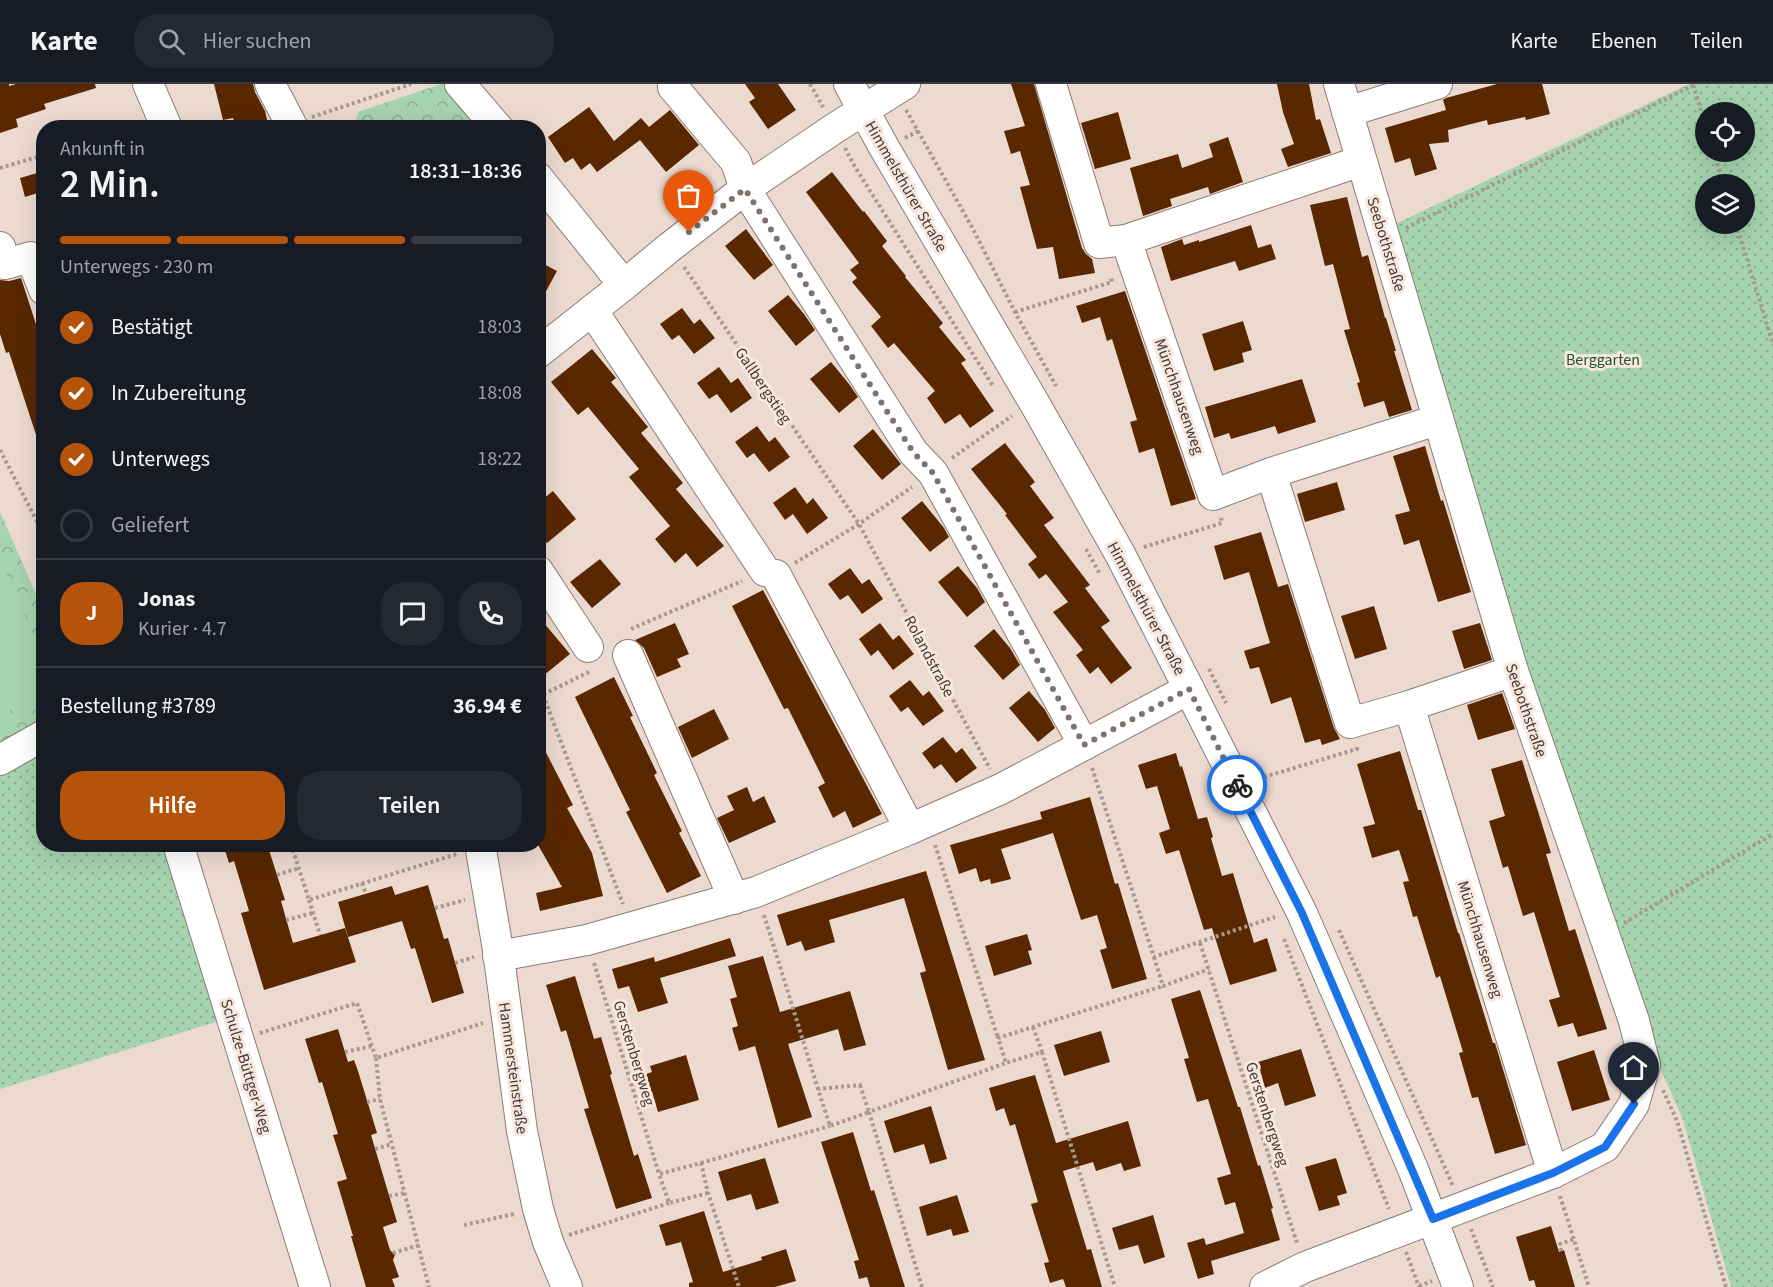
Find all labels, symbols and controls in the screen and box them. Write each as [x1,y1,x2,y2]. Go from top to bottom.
search box [134,14,554,68]
text: Karte [30,21,98,61]
icon: search [155,25,188,58]
text: Hier suchen [203,25,312,57]
text: Karte [1511,26,1558,56]
text: Ebenen [1591,26,1657,56]
text: Teilen [1690,26,1743,56]
map controls [1695,102,1755,234]
button: locate [1695,102,1755,162]
street label: Himmelsthürer Straße [860,117,953,256]
text: Ankunft in [60,135,145,163]
text: 18:31–18:36 [409,155,522,187]
text: 2 Min. [60,157,160,213]
pin [663,170,714,232]
button: layers [1695,174,1755,234]
icon: bag [672,179,705,212]
street label: Seebothstraße [1361,194,1411,294]
text: Unterwegs · 230 m [60,253,213,281]
icon: check [60,311,93,344]
text: Bestätigt [111,311,193,343]
text: 18:03 [477,313,522,341]
street label: Münchhausenweg [1149,335,1209,457]
street label: Gallbergstieg [729,343,797,428]
park label: Berggarten [1566,349,1640,371]
icon: check [60,377,93,410]
text: In Zubereitung [111,377,246,409]
text: 18:08 [477,379,522,407]
icon: check [60,443,93,476]
text: Unterwegs [111,443,210,475]
text: 18:22 [477,445,522,473]
text: Geliefert [111,509,190,541]
street label: Himmelsthürer Straße [1102,538,1191,679]
button: chat [381,582,444,645]
button: phone [459,582,522,645]
text: Jonas [138,583,195,615]
text: J [86,597,97,629]
street label: Rolandstraße [898,612,960,701]
text: Kurier · 4.7 [138,615,227,643]
street label: Seebothstraße [1500,660,1552,760]
text: Bestellung #3789 [60,690,216,722]
text: 36.94 € [453,690,522,722]
courier [1207,755,1267,815]
icon: bike [1221,769,1254,802]
button: Hilfe [60,771,285,840]
button: Teilen [297,771,522,840]
street label: Münchhausenweg [1452,878,1508,1000]
street label: Schulze-Büttger-Weg [215,996,277,1136]
street label: Gerstenbergweg [608,998,661,1109]
street label: Hammersteinstraße [493,1001,533,1135]
pin [1608,1042,1659,1104]
icon: home [1617,1051,1650,1084]
street label: Gerstenbergweg [1240,1059,1294,1170]

